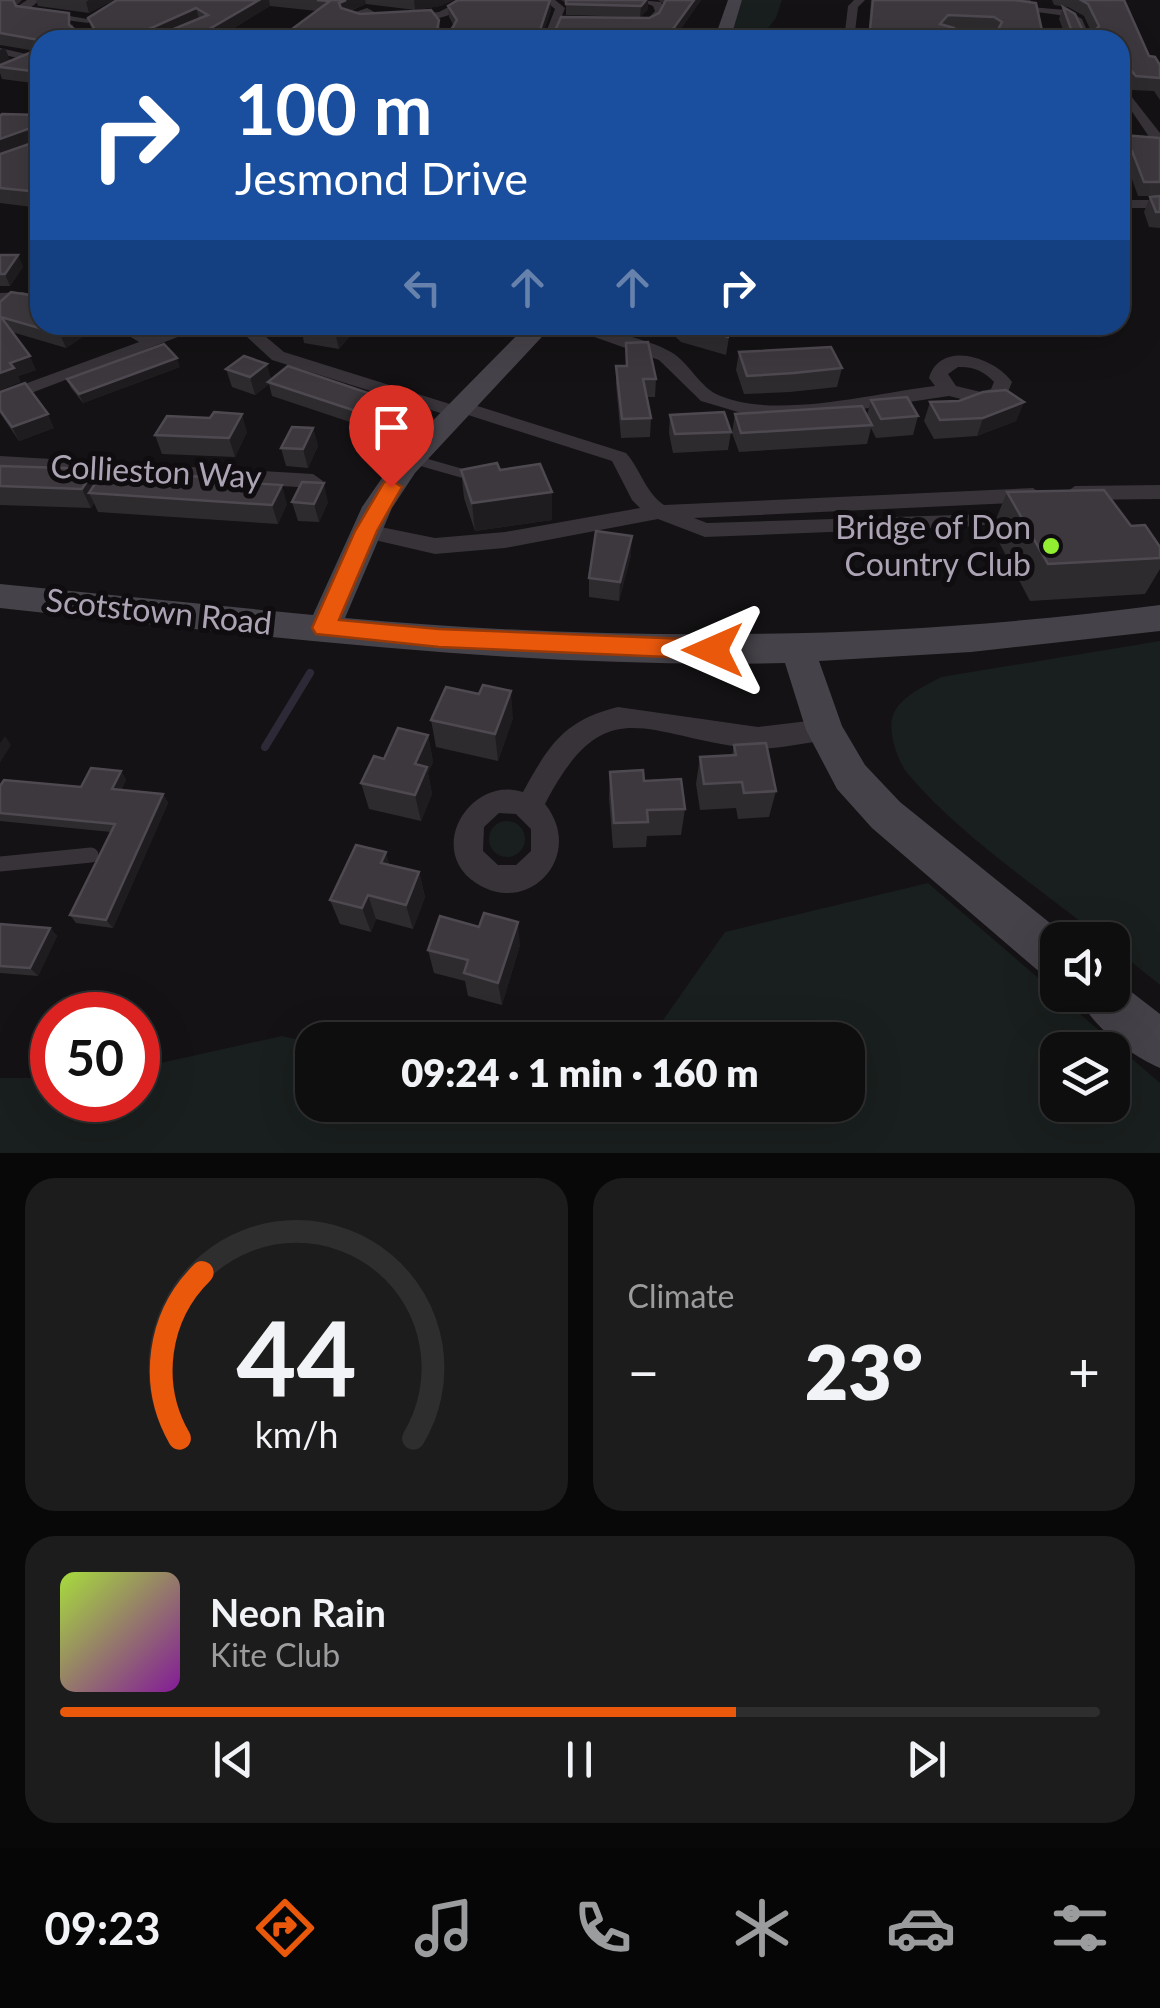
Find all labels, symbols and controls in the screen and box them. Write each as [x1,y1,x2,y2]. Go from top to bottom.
text: 100 m [235,66,432,150]
icon: right [70,70,200,200]
text: Jesmond Drive [235,151,528,205]
icon: left [395,260,450,315]
icon: ahead [500,260,555,315]
icon: ahead [605,260,660,315]
icon: right [710,260,765,315]
pin [349,385,434,488]
icon: arrive [364,400,419,455]
street label: Collieston Way [50,446,263,496]
place label: Bridge of Don Country Club [835,507,1031,583]
marker: Bridge of Don Country Club [1040,535,1062,557]
street label: Scotstown Road [44,579,274,642]
position arrow [661,598,765,702]
map controls [1040,922,1130,1122]
button: sound [1040,922,1130,1012]
speed limit sign: 50 [30,992,160,1122]
button: layers [1040,1032,1130,1122]
text: 09:24 · 1 min · 160 m [401,1049,759,1095]
text: Climate [628,1276,734,1315]
text: 44 [236,1293,357,1418]
text: 23° [805,1326,923,1416]
text: − [628,1338,659,1404]
text: + [1068,1338,1100,1404]
text: km/h [254,1413,338,1456]
text: Neon Rain [210,1589,386,1635]
text: Kite Club [210,1635,340,1674]
icon: previous [206,1732,261,1787]
icon: pause [552,1732,607,1787]
icon: next [899,1732,954,1787]
icon: directions [250,1893,320,1963]
icon: music [409,1893,479,1963]
icon: phone [568,1893,638,1963]
icon: climate [727,1893,797,1963]
icon: car [886,1893,956,1963]
icon: filters [1045,1893,1115,1963]
text: 09:23 [45,1901,161,1955]

